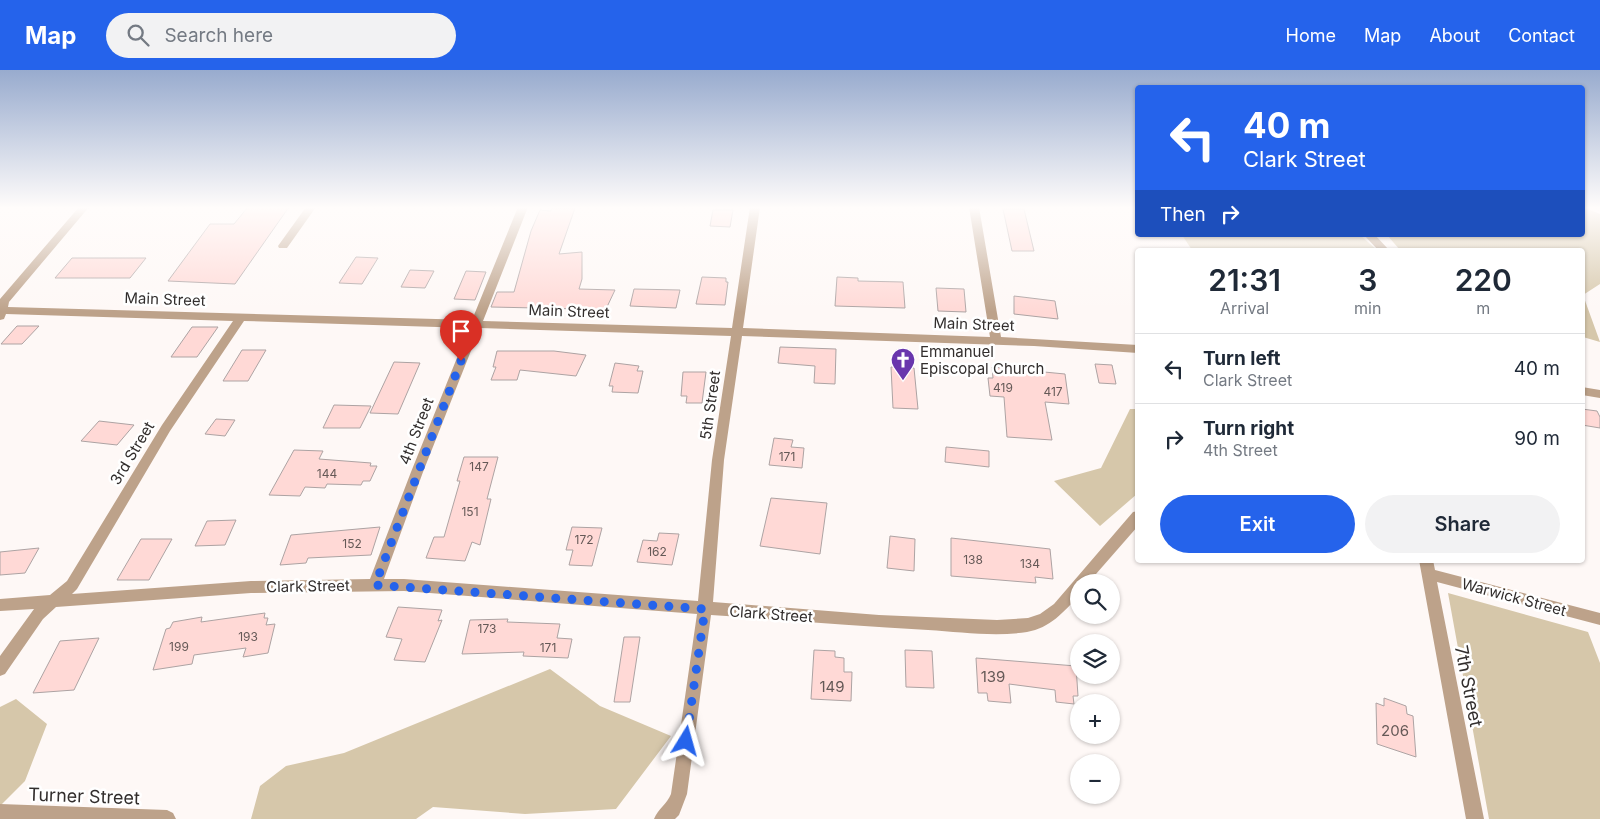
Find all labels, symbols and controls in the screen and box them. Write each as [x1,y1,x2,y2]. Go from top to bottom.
search box [106,13,456,58]
text: Map [25,21,76,50]
icon: search [124,21,152,49]
text: Search here [164,24,273,47]
text: Home [1286,25,1336,46]
text: Map [1364,25,1401,46]
text: About [1429,25,1480,46]
text: Contact [1508,25,1575,46]
text: 40 m [1243,104,1331,146]
icon: left [1160,105,1225,170]
text: Clark Street [1243,146,1366,172]
icon: right [1216,200,1244,228]
text: Then [1160,203,1206,226]
text: 21:31 [1208,262,1281,298]
text: 3 [1358,262,1377,298]
text: 220 [1455,262,1512,298]
street label: Main Street [124,288,206,310]
text: Arrival [1220,298,1269,318]
text: min [1354,298,1381,318]
text: m [1476,298,1490,318]
street label: Main Street [528,300,610,322]
pin [440,310,482,361]
street label: Main Street [933,313,1015,335]
icon: arrive [447,317,475,345]
place label: Emmanuel Episcopal Church [920,342,1044,378]
church icon: Emmanuel Episcopal Church [890,347,916,381]
text: Turn left [1203,347,1281,370]
icon: left [1160,355,1188,383]
text: 40 m [1514,357,1560,380]
street label: 5th Street [696,369,724,441]
text: Clark Street [1203,370,1292,390]
house number: 419 [993,380,1013,395]
house number: 417 [1043,384,1063,399]
street label: 4th Street [395,395,437,467]
text: Turn right [1203,417,1294,440]
street label: 3rd Street [106,418,158,488]
icon: right [1160,425,1188,453]
text: 90 m [1514,427,1560,450]
text: 4th Street [1203,440,1278,460]
house number: 171 [779,449,795,464]
house number: 147 [469,459,489,474]
house number: 144 [317,466,337,481]
button: Exit [1160,495,1355,553]
button: Share [1365,495,1560,553]
house number: 151 [461,504,479,519]
house number: 172 [575,532,594,547]
house number: 152 [342,536,362,551]
house number: 162 [647,544,667,559]
house number: 138 [963,552,983,567]
house number: 134 [1020,556,1040,571]
map controls [1070,574,1120,804]
button: search [1070,574,1120,624]
street label: Warwick Street [1460,574,1568,620]
street label: Clark Street [266,576,350,596]
street label: Clark Street [729,602,813,626]
house number: 173 [478,621,496,636]
house number: 193 [238,629,258,644]
button: layers [1070,634,1120,684]
house number: 199 [169,639,189,654]
house number: 171 [540,640,556,655]
street label: 7th Street [1451,643,1487,729]
house number: 139 [981,667,1005,686]
house number: 149 [819,677,845,696]
button: + [1070,694,1120,744]
position arrow [659,714,711,766]
house number: 206 [1381,721,1409,740]
button: − [1070,754,1120,804]
street label: Turner Street [28,784,140,808]

